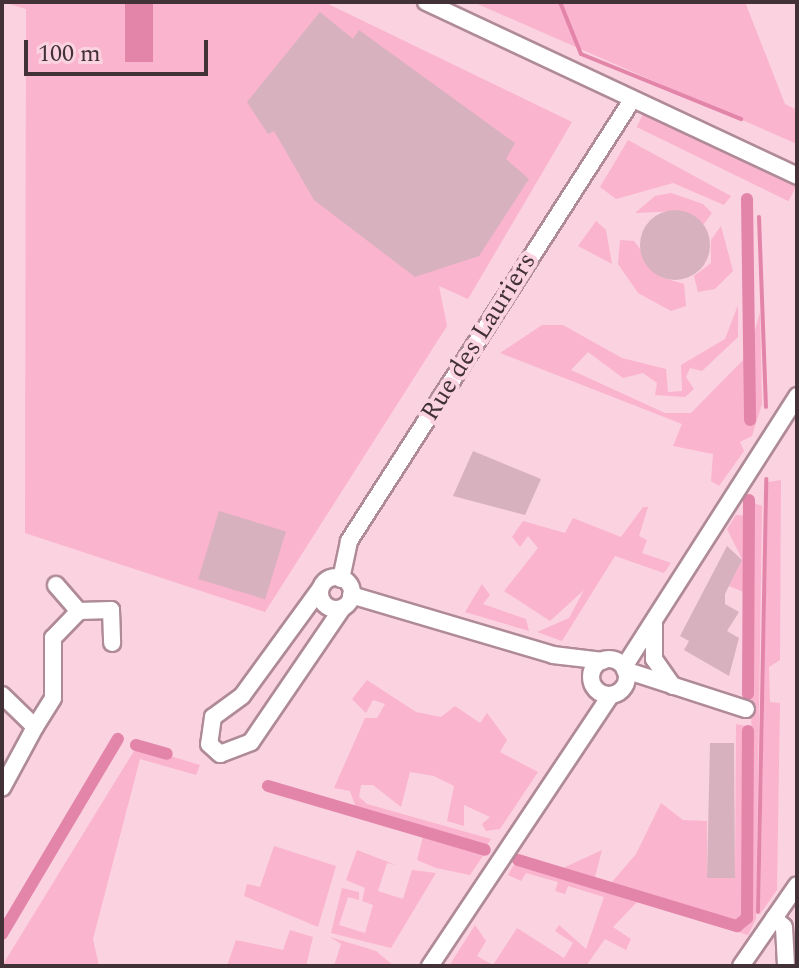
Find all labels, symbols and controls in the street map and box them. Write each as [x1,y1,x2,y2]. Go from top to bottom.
scale bar [28,24,212,74]
text: 100 m [38,36,101,72]
street label: Rue des Lauriers [415,247,543,427]

